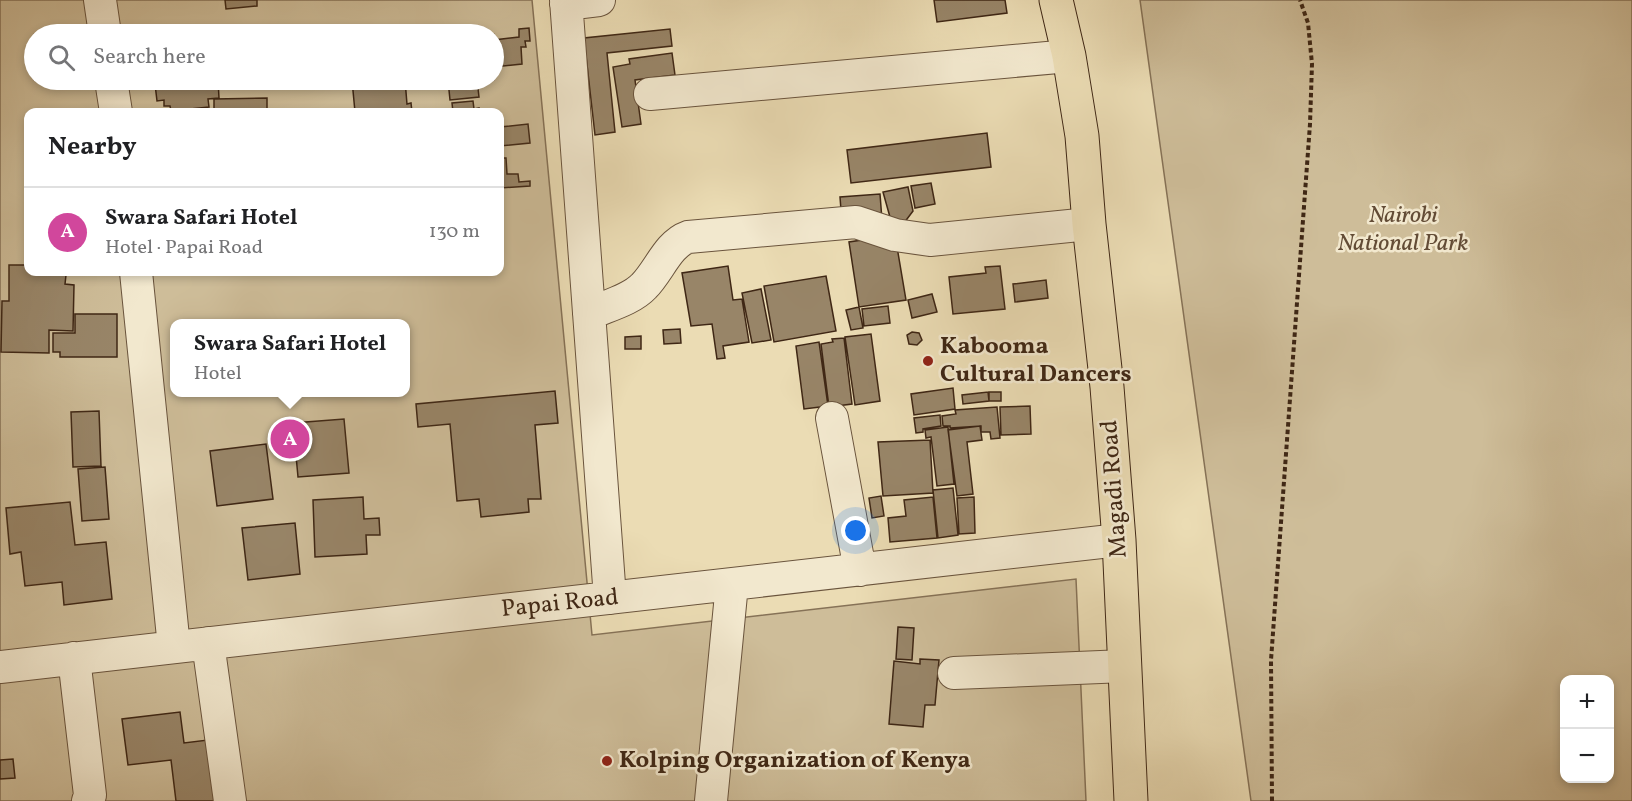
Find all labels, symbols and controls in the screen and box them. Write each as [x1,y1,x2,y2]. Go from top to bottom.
search box [24,24,504,90]
icon: search [45,41,78,74]
text: Search here [93,42,206,73]
text: Nearby [48,129,137,165]
park label: Nairobi National Park [1338,199,1468,261]
text: Swara Safari Hotel [105,203,297,234]
text: A [60,218,75,246]
text: 130 m [429,218,480,246]
text: Hotel · Papai Road [105,234,263,262]
popup [170,319,410,397]
text: Swara Safari Hotel [194,329,386,360]
place label: Kabooma Cultural Dancers [940,330,1131,392]
marker: Kabooma Cultural Dancers [921,354,935,368]
text: Hotel [194,360,242,388]
pin: A [270,416,310,462]
street label: Magadi Road [1093,419,1137,559]
your location [841,516,870,545]
street label: Papai Road [500,581,620,627]
map controls [1560,675,1614,783]
button: + [1560,675,1614,729]
button: − [1560,729,1614,783]
place label: Kolping Organization of Kenya [619,744,971,778]
marker: Kolping Organization of Kenya [600,754,614,768]

